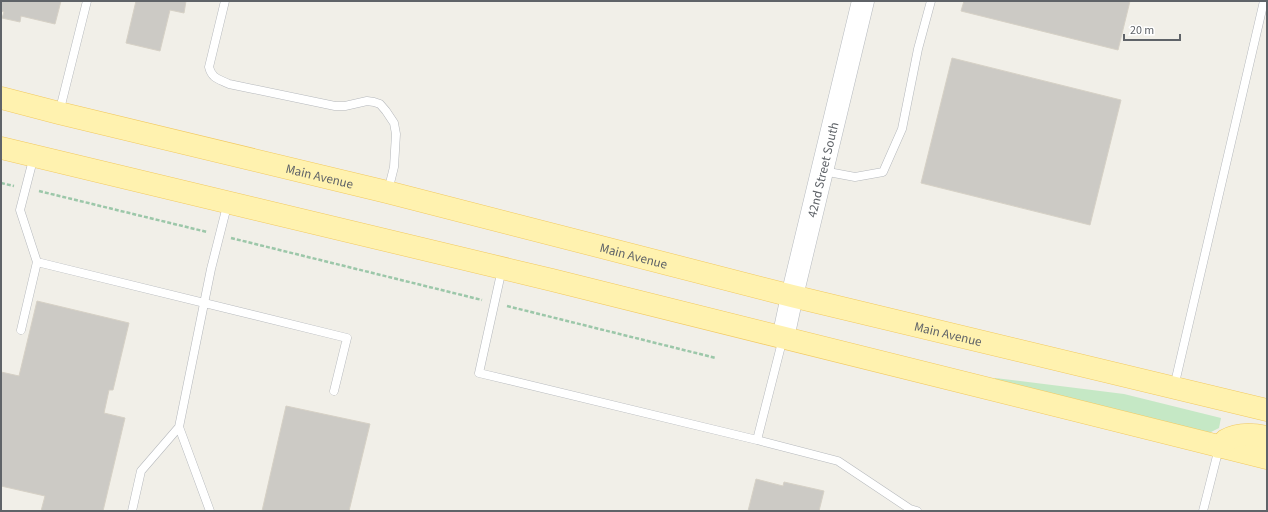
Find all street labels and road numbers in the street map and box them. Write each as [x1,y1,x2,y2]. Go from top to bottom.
street label: 42nd Street South [803,120,844,219]
street label: Main Avenue [284,160,355,194]
street label: Main Avenue [598,239,669,274]
street label: Main Avenue [912,318,984,351]

